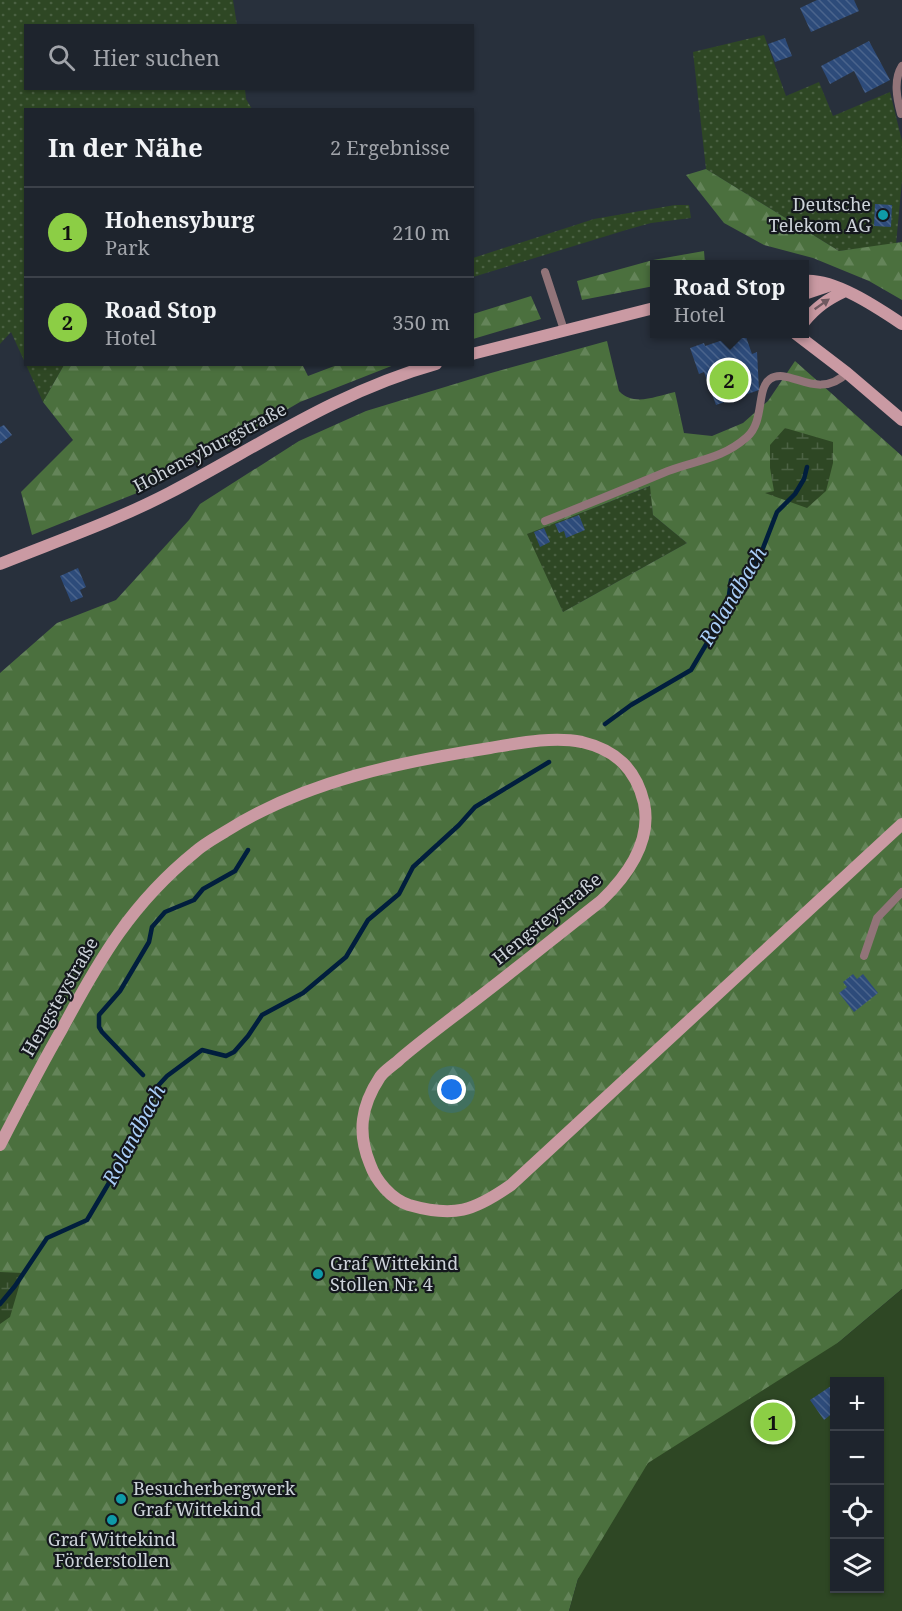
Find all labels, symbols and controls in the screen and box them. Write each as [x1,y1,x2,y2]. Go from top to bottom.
search box [24,24,474,90]
icon: search [45,41,78,74]
text: Hier suchen [93,42,220,72]
text: In der Nähe [48,129,203,165]
text: 2 Ergebnisse [330,134,450,161]
place label: Deutsche Telekom AG [769,192,871,237]
text: Hohensyburg [105,204,255,234]
marker: Deutsche Telekom AG [876,208,890,222]
text: 1 [62,219,73,246]
text: 210 m [392,219,450,246]
text: Park [105,234,149,261]
popup [650,260,809,338]
text: Road Stop [674,271,785,301]
text: Road Stop [105,294,217,324]
one-way arrow [814,298,830,310]
text: Hotel [674,301,725,328]
text: 2 [62,309,73,336]
text: 350 m [392,309,450,336]
text: Hotel [105,324,156,351]
pin: 2 [710,358,748,403]
street label: Hohensyburgstraße [129,397,290,498]
water label: Rolandbach [692,541,773,651]
street label: Hengsteystraße [487,867,606,970]
street label: Hengsteystraße [15,933,103,1060]
your location [437,1075,466,1104]
water label: Rolandbach [95,1080,171,1191]
place label: Graf Wittekind Stollen Nr. 4 [330,1251,458,1296]
marker: Graf Wittekind Stollen Nr. 4 [311,1267,325,1281]
map controls [830,1377,884,1593]
button: + [830,1377,884,1431]
pin: 1 [754,1400,792,1444]
button: − [830,1431,884,1485]
place label: Besucherbergwerk Graf Wittekind [133,1476,296,1521]
button: locate [830,1485,884,1539]
marker: Besucherbergwerk Graf Wittekind [114,1492,128,1506]
marker: Graf Wittekind Förderstollen [105,1513,119,1527]
place label: Graf Wittekind Förderstollen [48,1527,176,1572]
button: layers [830,1539,884,1593]

